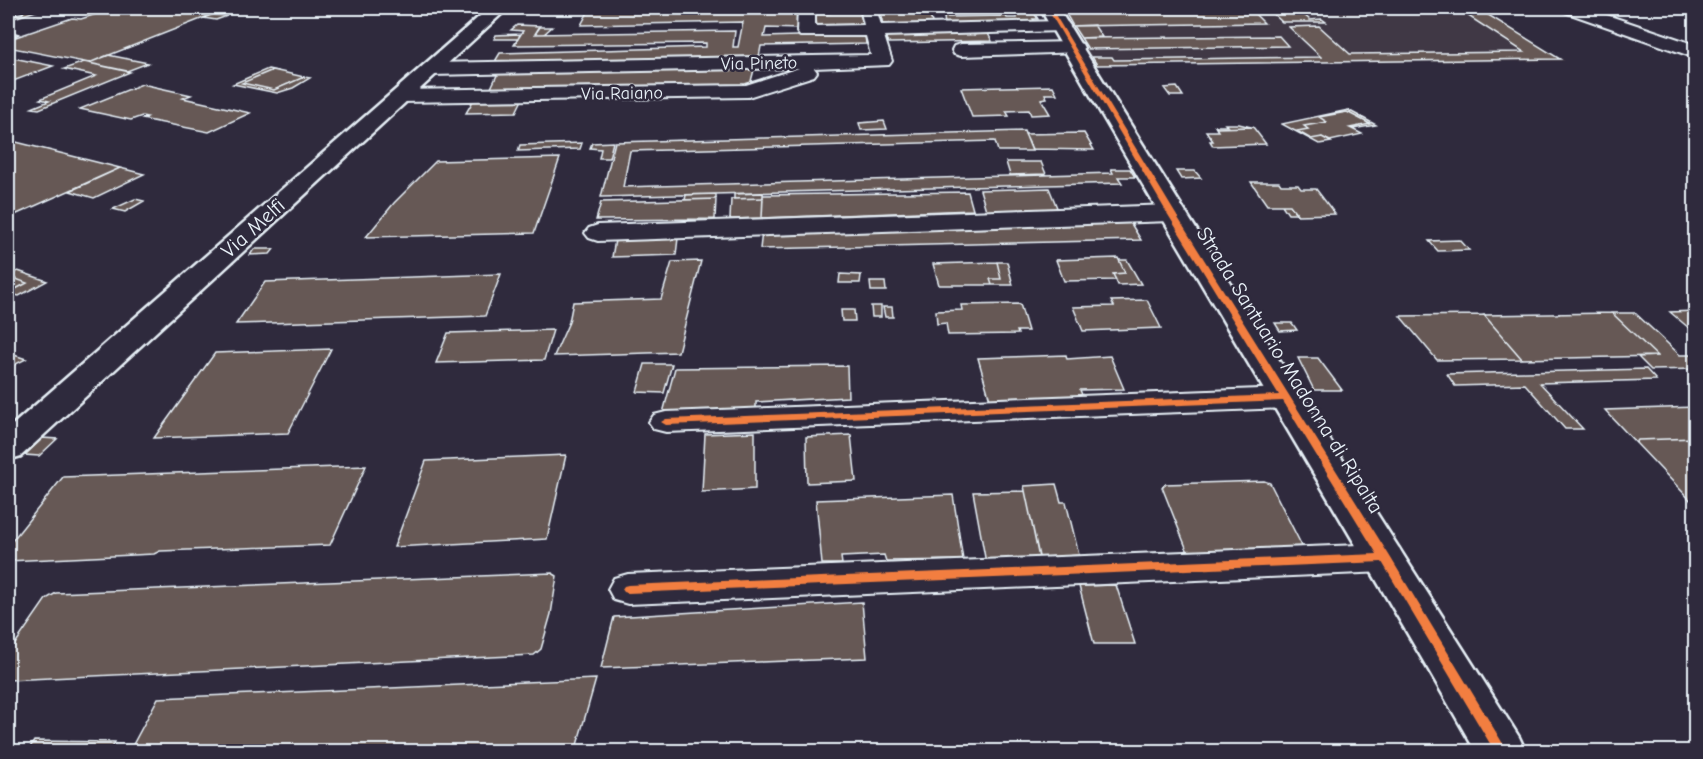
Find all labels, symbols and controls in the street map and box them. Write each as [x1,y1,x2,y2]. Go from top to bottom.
street label: Via Pineto [721,52,797,75]
street label: Via Raiano [581,82,663,105]
street label: Via Melfi [216,193,290,263]
street label: Strada Santuario Madonna di Ripalta [1192,222,1388,518]

